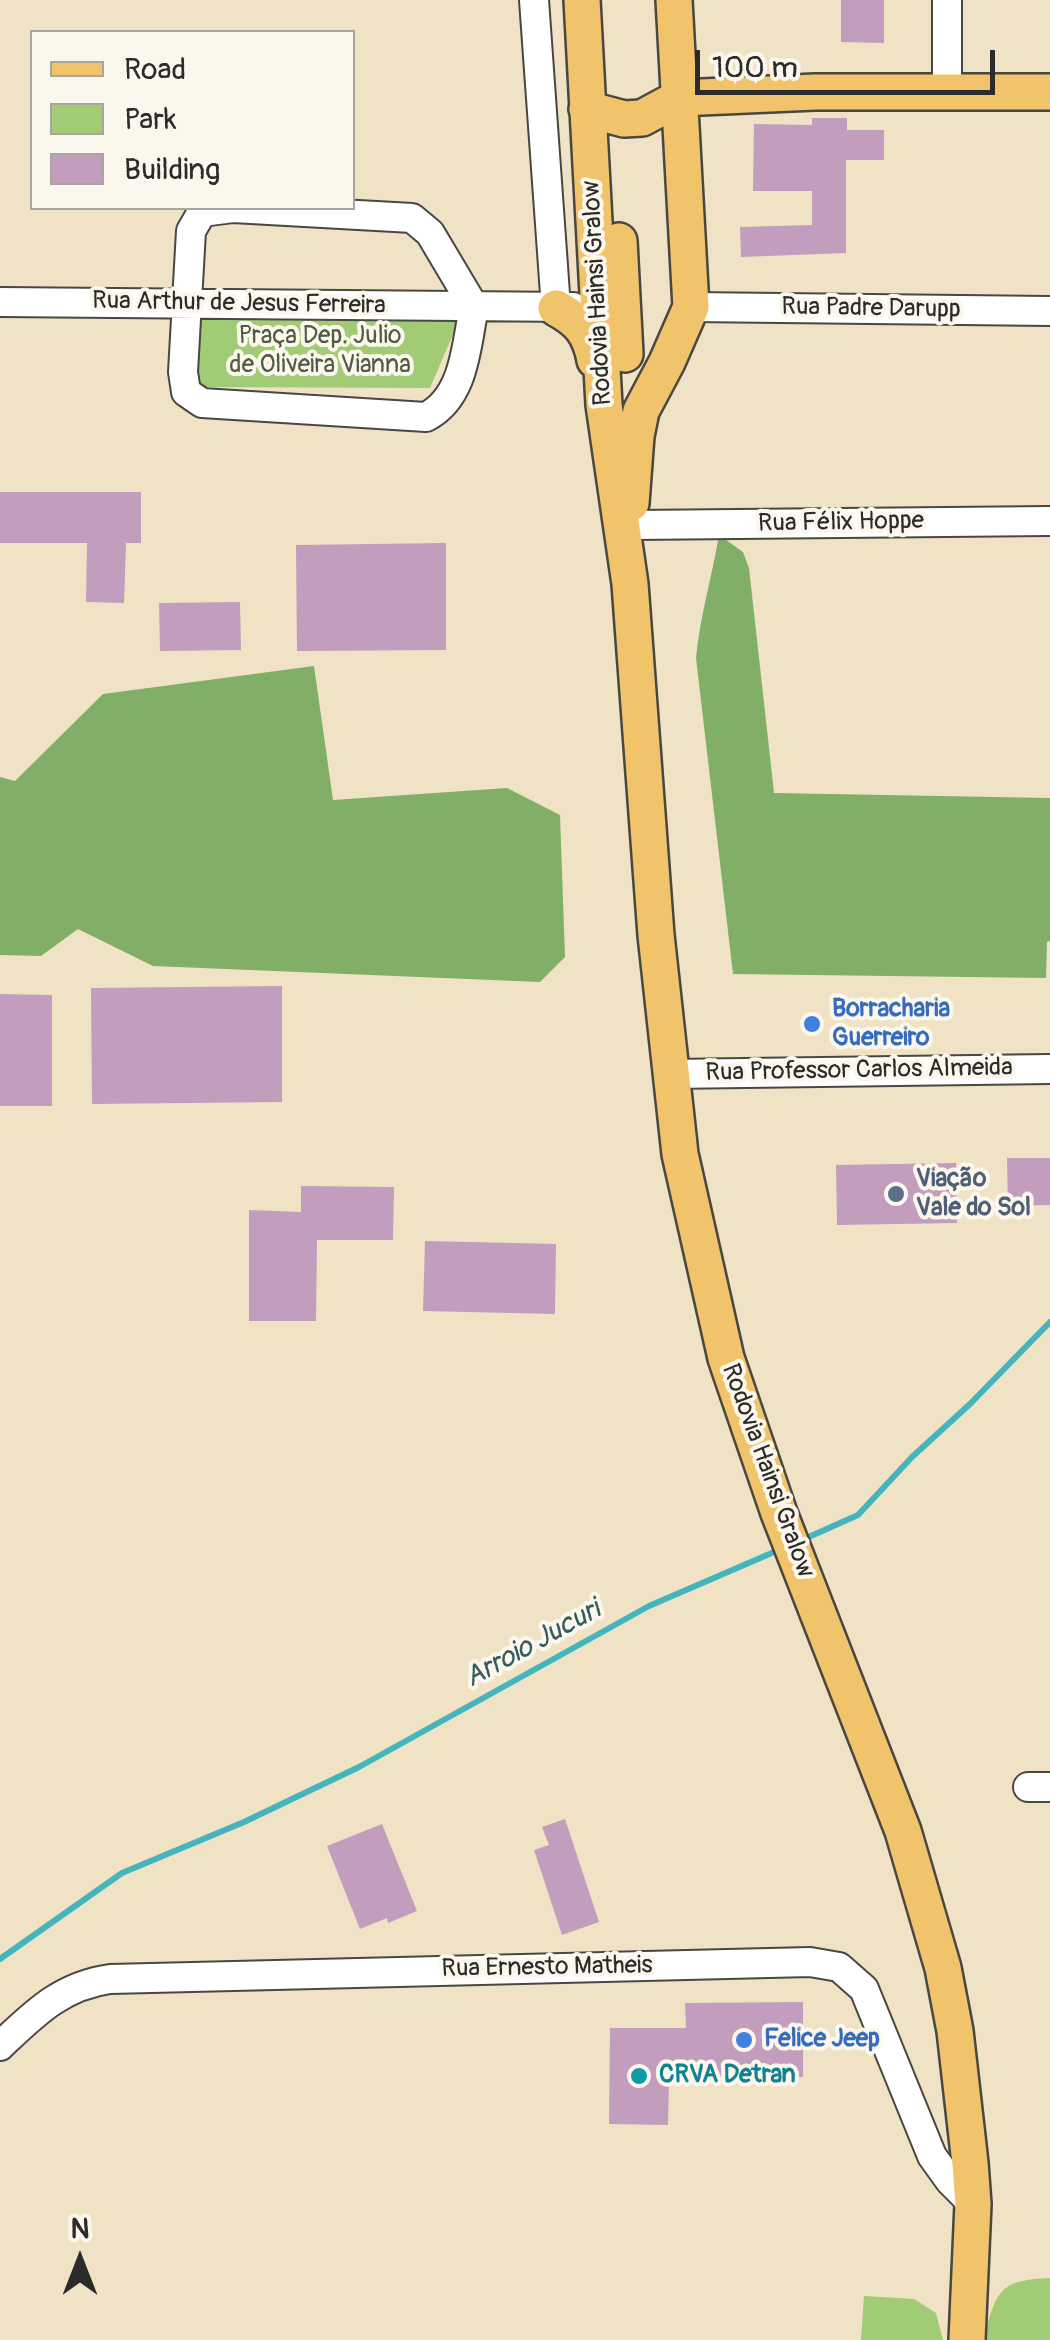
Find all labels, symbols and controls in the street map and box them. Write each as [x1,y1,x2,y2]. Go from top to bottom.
legend [30,30,355,210]
scale bar [700,30,1000,92]
text: 100 m [712,49,798,86]
text: Road [124,51,186,88]
text: Park [124,101,177,138]
text: Building [124,151,220,188]
street label: Rodovia Hainsi Gralow [577,180,619,406]
street label: Rua Arthur de Jesus Ferreira [92,286,386,322]
street label: Rua Padre Darupp [781,292,961,326]
park label: Praça Dep. Julio de Oliveira Vianna [229,322,411,381]
street label: Rua Félix Hoppe [758,507,924,539]
place label: Borracharia Guerreiro [832,995,950,1054]
marker: Borracharia Guerreiro [801,1013,823,1035]
street label: Rua Professor Carlos Almeida [705,1053,1013,1089]
place label: Viação Vale do Sol [916,1165,1031,1224]
marker: Viação Vale do Sol [885,1183,907,1205]
street label: Rodovia Hainsi Gralow [714,1360,820,1582]
water label: Arroio Jucuri [459,1594,607,1696]
street label: Rua Ernesto Matheis [441,1951,653,1985]
place label: Felice Jeep [764,2025,880,2055]
marker: Felice Jeep [733,2029,755,2051]
place label: CRVA Detran [659,2061,796,2091]
marker: CRVA Detran [628,2065,650,2087]
north arrow [30,2210,130,2310]
text: N [71,2212,89,2247]

